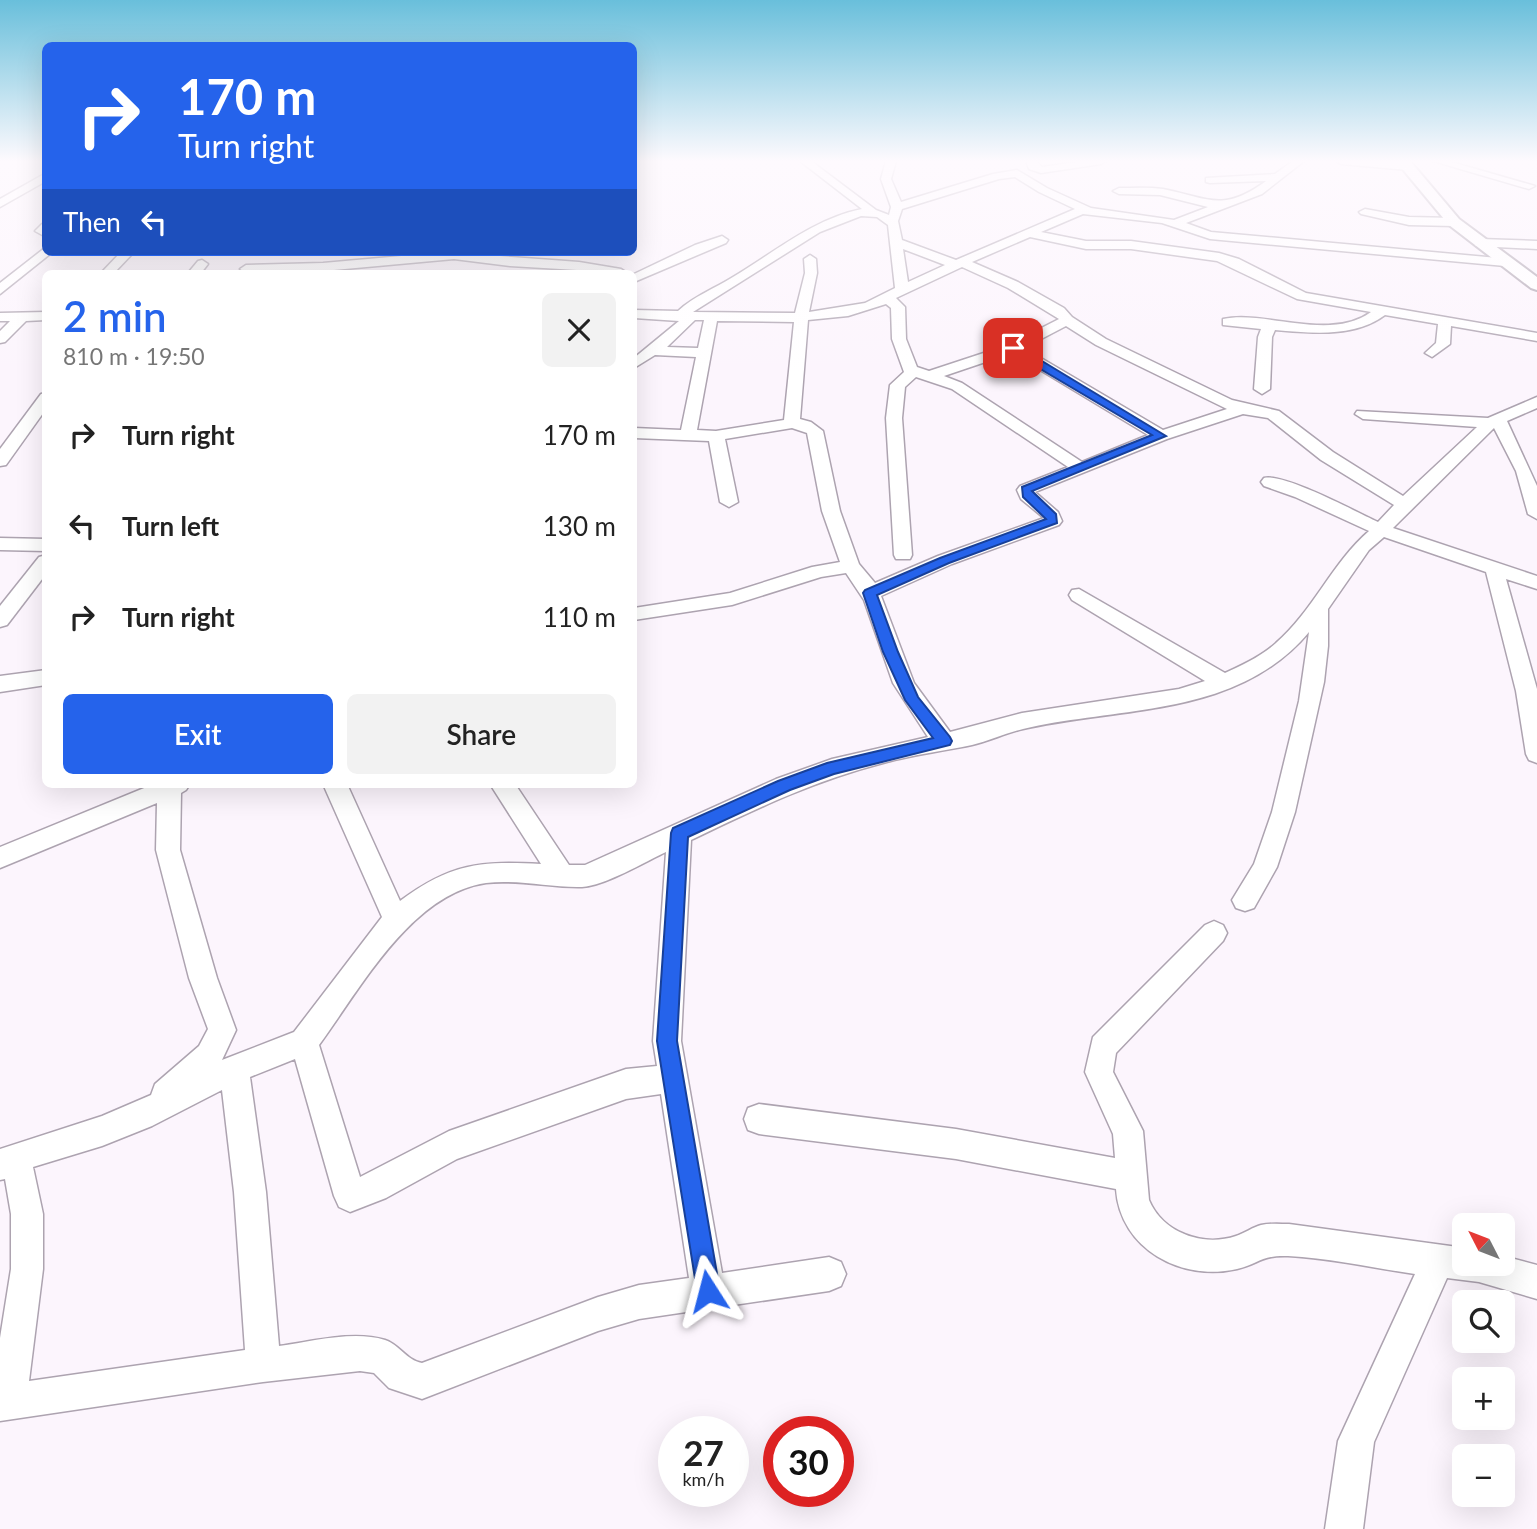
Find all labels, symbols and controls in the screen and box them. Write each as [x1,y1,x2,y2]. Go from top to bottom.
text: 170 m [178,67,316,125]
icon: right [63,70,154,161]
text: Turn right [178,126,314,165]
icon: left [135,203,173,241]
text: Then [63,206,121,238]
text: 2 min [63,291,167,341]
button: close [542,293,616,367]
pin [983,318,1043,378]
icon: arrive [994,329,1032,367]
text: 810 m · 19:50 [63,342,205,370]
icon: right [63,416,101,454]
text: Turn right [122,419,235,451]
text: 170 m [543,419,616,451]
icon: left [63,507,101,545]
text: Turn left [122,510,219,542]
text: 130 m [543,510,616,542]
icon: right [63,598,101,636]
text: Turn right [122,601,235,633]
text: 110 m [543,601,616,633]
button: Exit [63,694,333,774]
button: Share [347,694,616,774]
north arrow [1452,1213,1516,1276]
map controls [1452,1213,1515,1507]
position arrow [671,1254,745,1328]
button: search [1452,1290,1515,1353]
button: + [1452,1367,1515,1430]
speed limit sign: 30 [763,1416,854,1507]
text: 27 [683,1431,724,1473]
button: − [1452,1444,1515,1507]
text: km/h [682,1468,725,1490]

